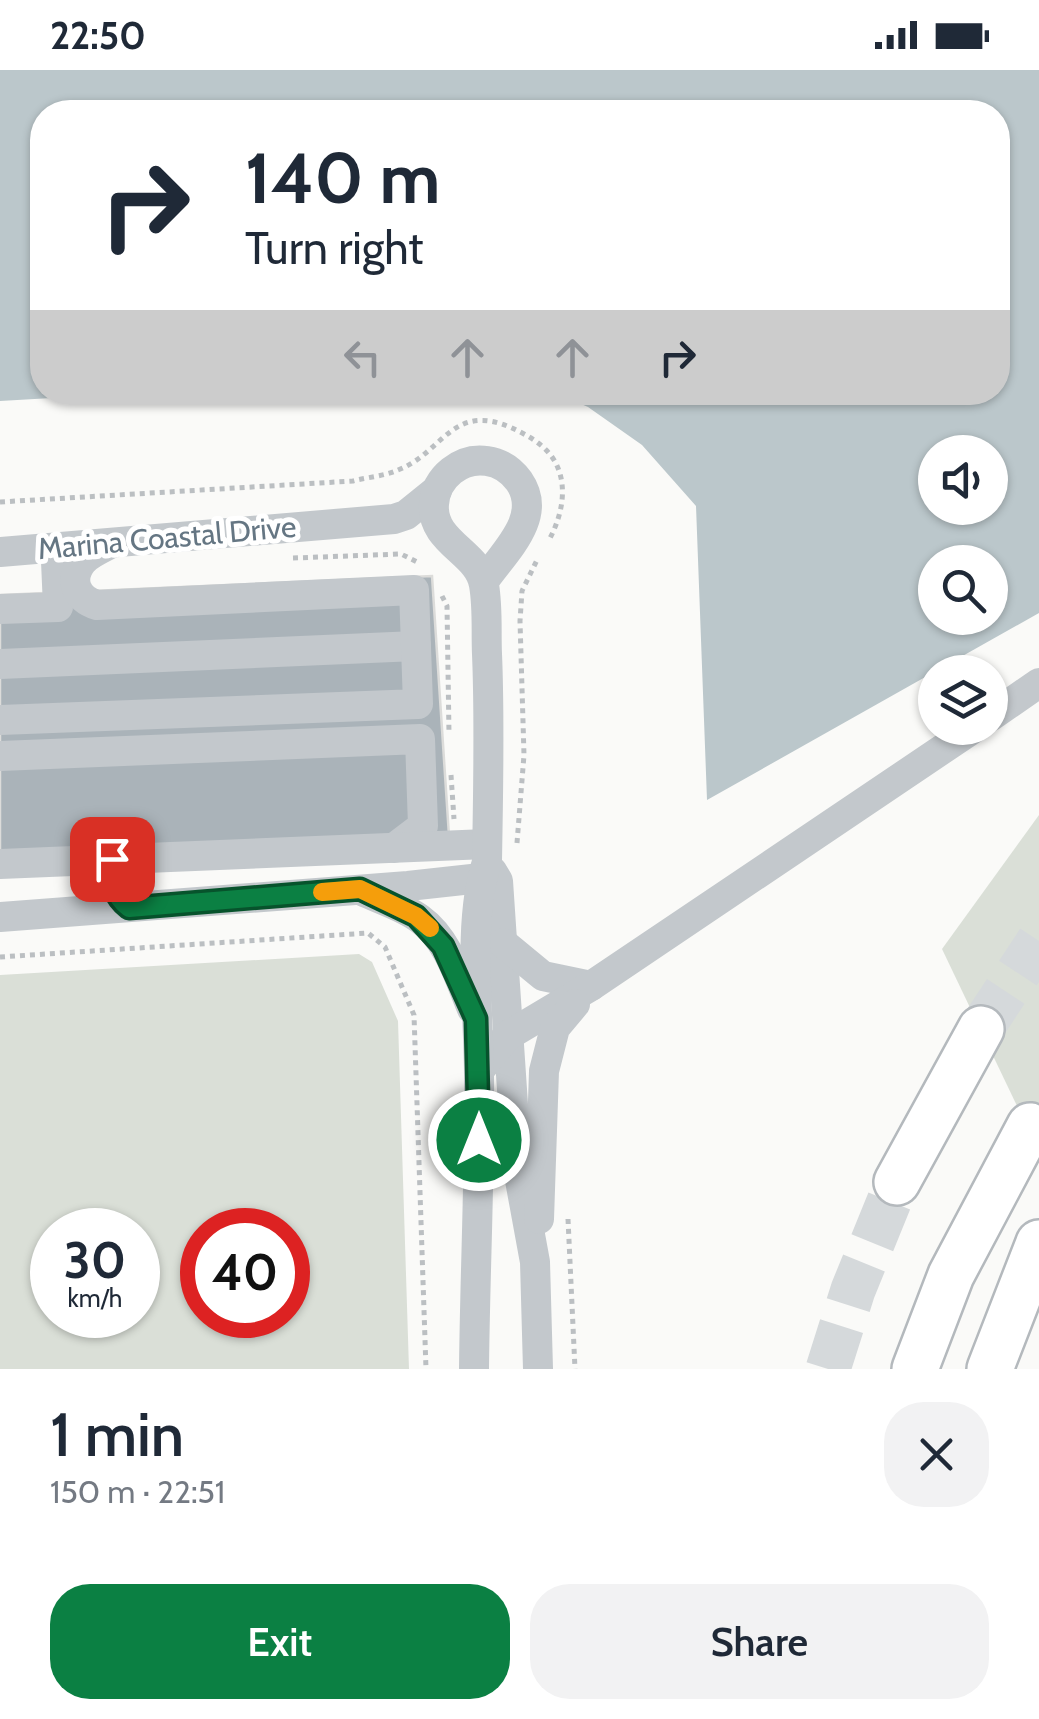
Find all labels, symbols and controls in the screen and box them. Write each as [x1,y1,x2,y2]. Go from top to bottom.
text: 22:50 [50,12,146,59]
text: 140 m [245,135,440,221]
icon: right [80,140,210,270]
text: Turn right [245,221,424,275]
icon: left [335,330,390,385]
icon: ahead [440,330,495,385]
icon: ahead [545,330,600,385]
icon: right [650,330,705,385]
map controls [918,435,1008,745]
button: sound [918,435,1008,525]
street label: Marina Coastal Drive [36,508,298,567]
button: search [918,545,1008,635]
button: layers [918,655,1008,745]
pin [70,817,155,902]
icon: arrive [85,832,140,887]
position arrow [427,1088,531,1192]
speed limit sign: 40 [180,1208,310,1338]
text: 30 [64,1230,126,1291]
text: km/h [68,1283,122,1313]
text: 1 min [50,1398,184,1471]
button: close [884,1402,989,1507]
text: 150 m · 22:51 [50,1472,225,1511]
button: Exit [50,1584,510,1699]
button: Share [530,1584,989,1699]

